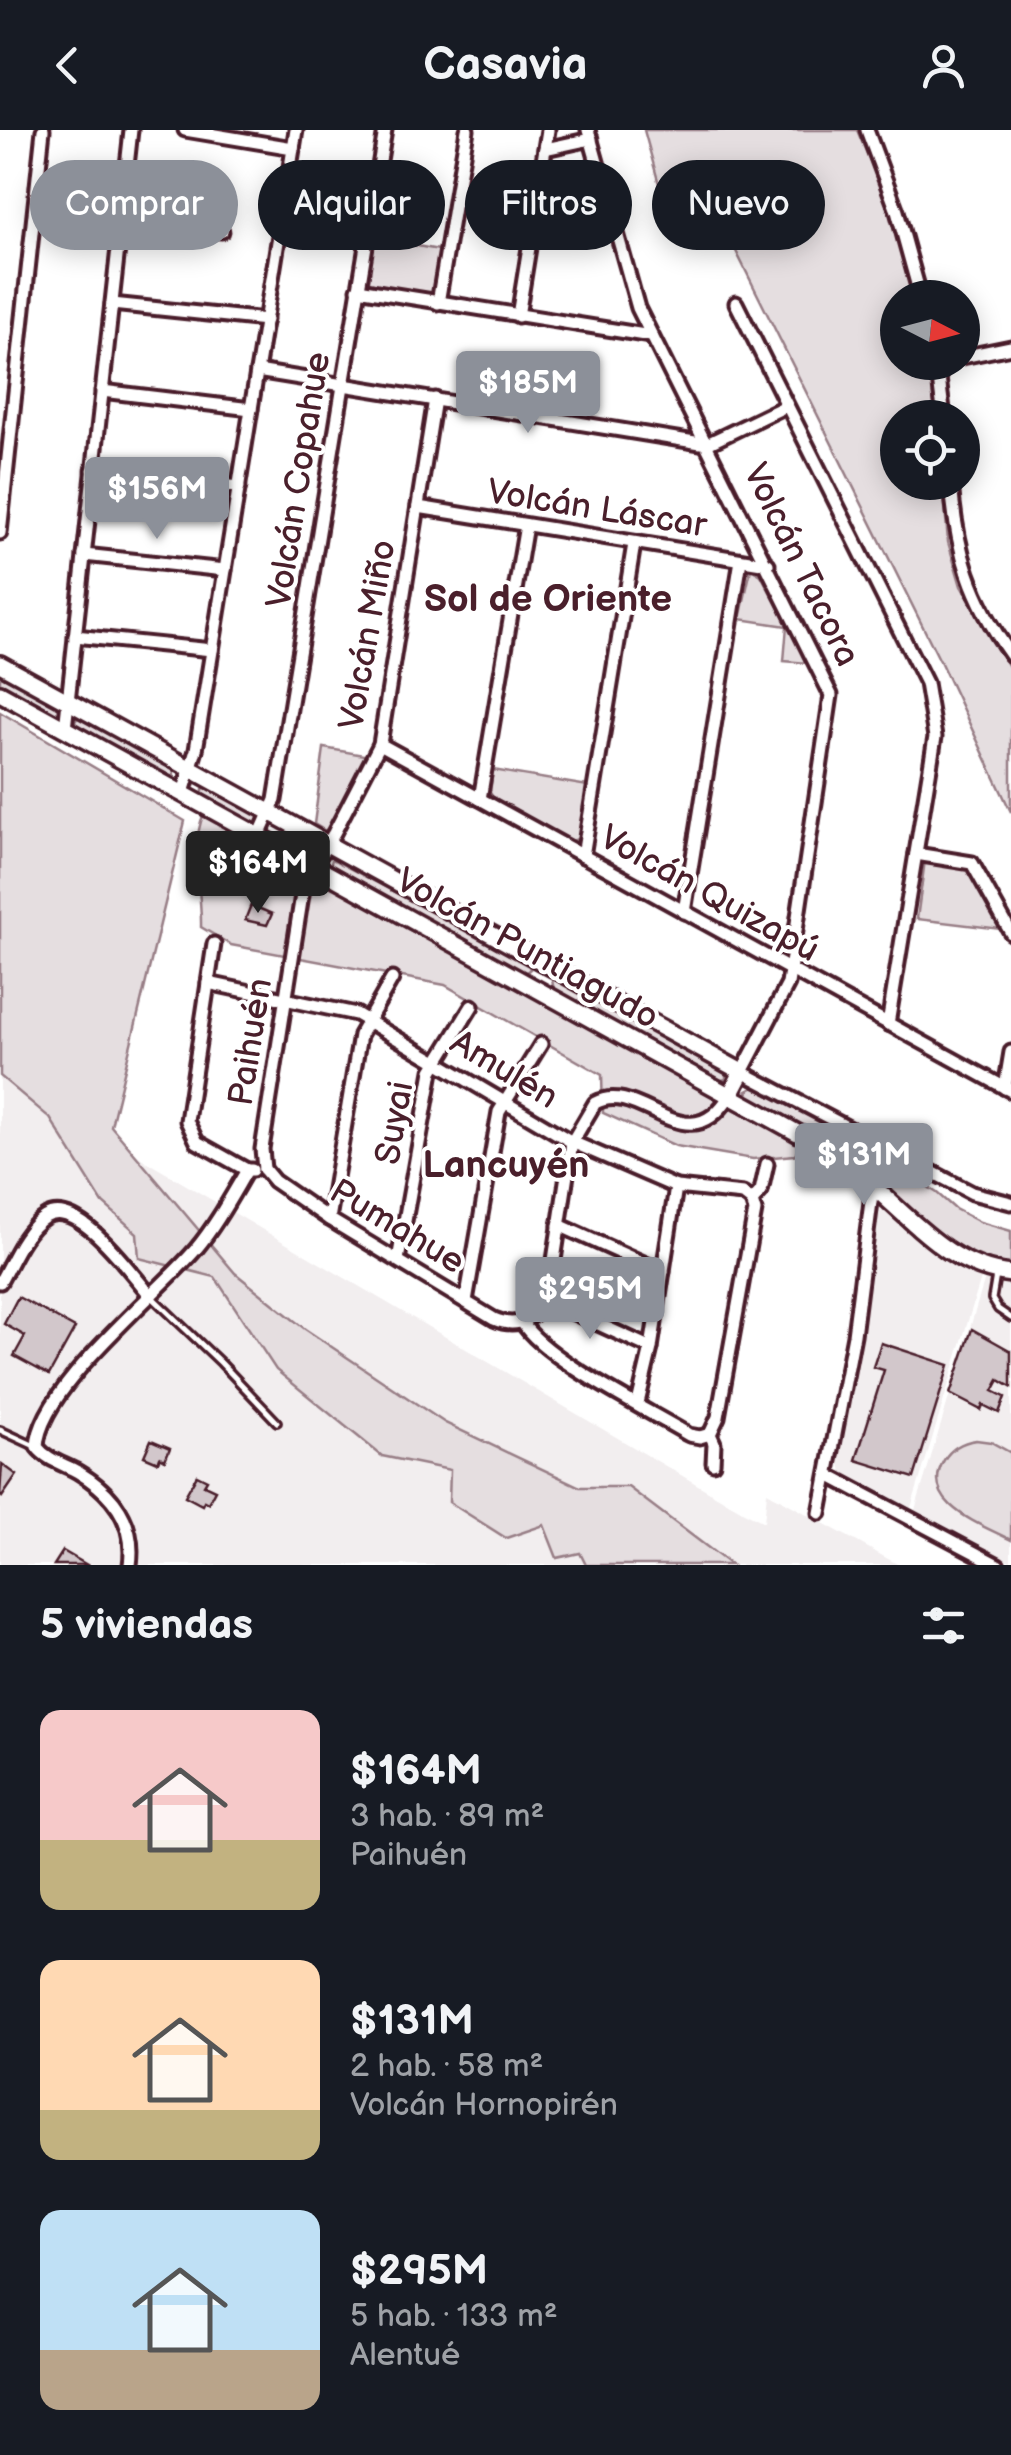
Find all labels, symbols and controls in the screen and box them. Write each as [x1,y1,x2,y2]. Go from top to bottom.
icon: back [40,38,95,93]
text: Casavia [424,38,587,93]
icon: person [916,38,971,93]
chip: Comprar [30,160,238,250]
chip: Alquilar [258,160,445,250]
chip: Filtros [465,160,632,250]
chip: Nuevo [652,160,825,250]
north arrow [880,280,980,380]
map controls [880,280,980,500]
street label: Volcán Copahue [258,349,340,611]
pin: $185M [458,351,598,436]
text: $185M [478,364,578,403]
button: locate [880,400,980,500]
pin: $156M [87,457,227,542]
street label: Volcán Tacora [733,457,869,673]
text: $156M [107,470,207,509]
street label: Volcán Láscar [484,470,711,548]
street label: Volcán Miño [330,537,406,733]
district label: Sol de Oriente [424,577,672,622]
street label: Volcán Quizapú [592,816,826,972]
pin: $164M [188,831,328,916]
text: $164M [208,844,308,883]
street label: Volcán Puntiagudo [388,859,666,1039]
street label: Paihuén [220,975,282,1109]
street label: Amulén [442,1021,566,1119]
street label: Suyai [367,1078,423,1168]
pin: $131M [794,1123,934,1208]
text: $131M [817,1136,911,1175]
district label: Lancuyén [422,1143,590,1188]
street label: Pumahue [322,1170,472,1284]
pin: $295M [520,1257,660,1342]
text: $295M [537,1270,643,1309]
icon: filters [916,1598,971,1653]
text: 5 viviendas [40,1600,253,1651]
text: $164M [350,1746,482,1797]
icon: home [120,1750,240,1870]
text: 3 hab. · 89 m² [350,1797,544,1836]
text: Paihuén [350,1836,467,1875]
text: $131M [350,1996,474,2047]
icon: home [120,2000,240,2120]
text: 2 hab. · 58 m² [350,2047,543,2086]
text: Volcán Hornopirén [350,2086,618,2125]
text: $295M [350,2246,488,2297]
icon: home [120,2250,240,2370]
text: 5 hab. · 133 m² [350,2297,557,2336]
text: Alentué [350,2336,460,2375]

